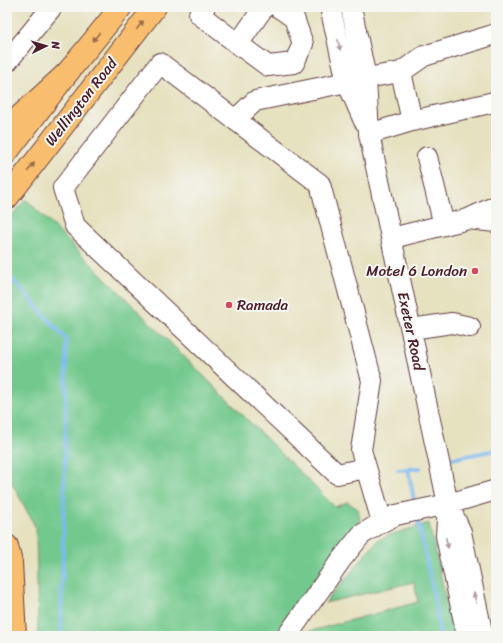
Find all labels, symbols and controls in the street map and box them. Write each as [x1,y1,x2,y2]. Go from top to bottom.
one-way arrow [136,20,145,31]
north arrow [26,26,66,66]
one-way arrow [92,32,101,43]
one-way arrow [337,39,343,51]
text: N [46,40,65,50]
street label: Wellington Road [38,51,125,152]
one-way arrow [26,161,35,172]
place label: Motel 6 London [366,258,467,284]
marker: Motel 6 London [470,266,480,276]
street label: Exeter Road [390,289,432,374]
place label: Ramada [237,292,289,318]
marker: Ramada [224,300,234,310]
one-way arrow [445,537,451,549]
one-way arrow [472,592,478,604]

